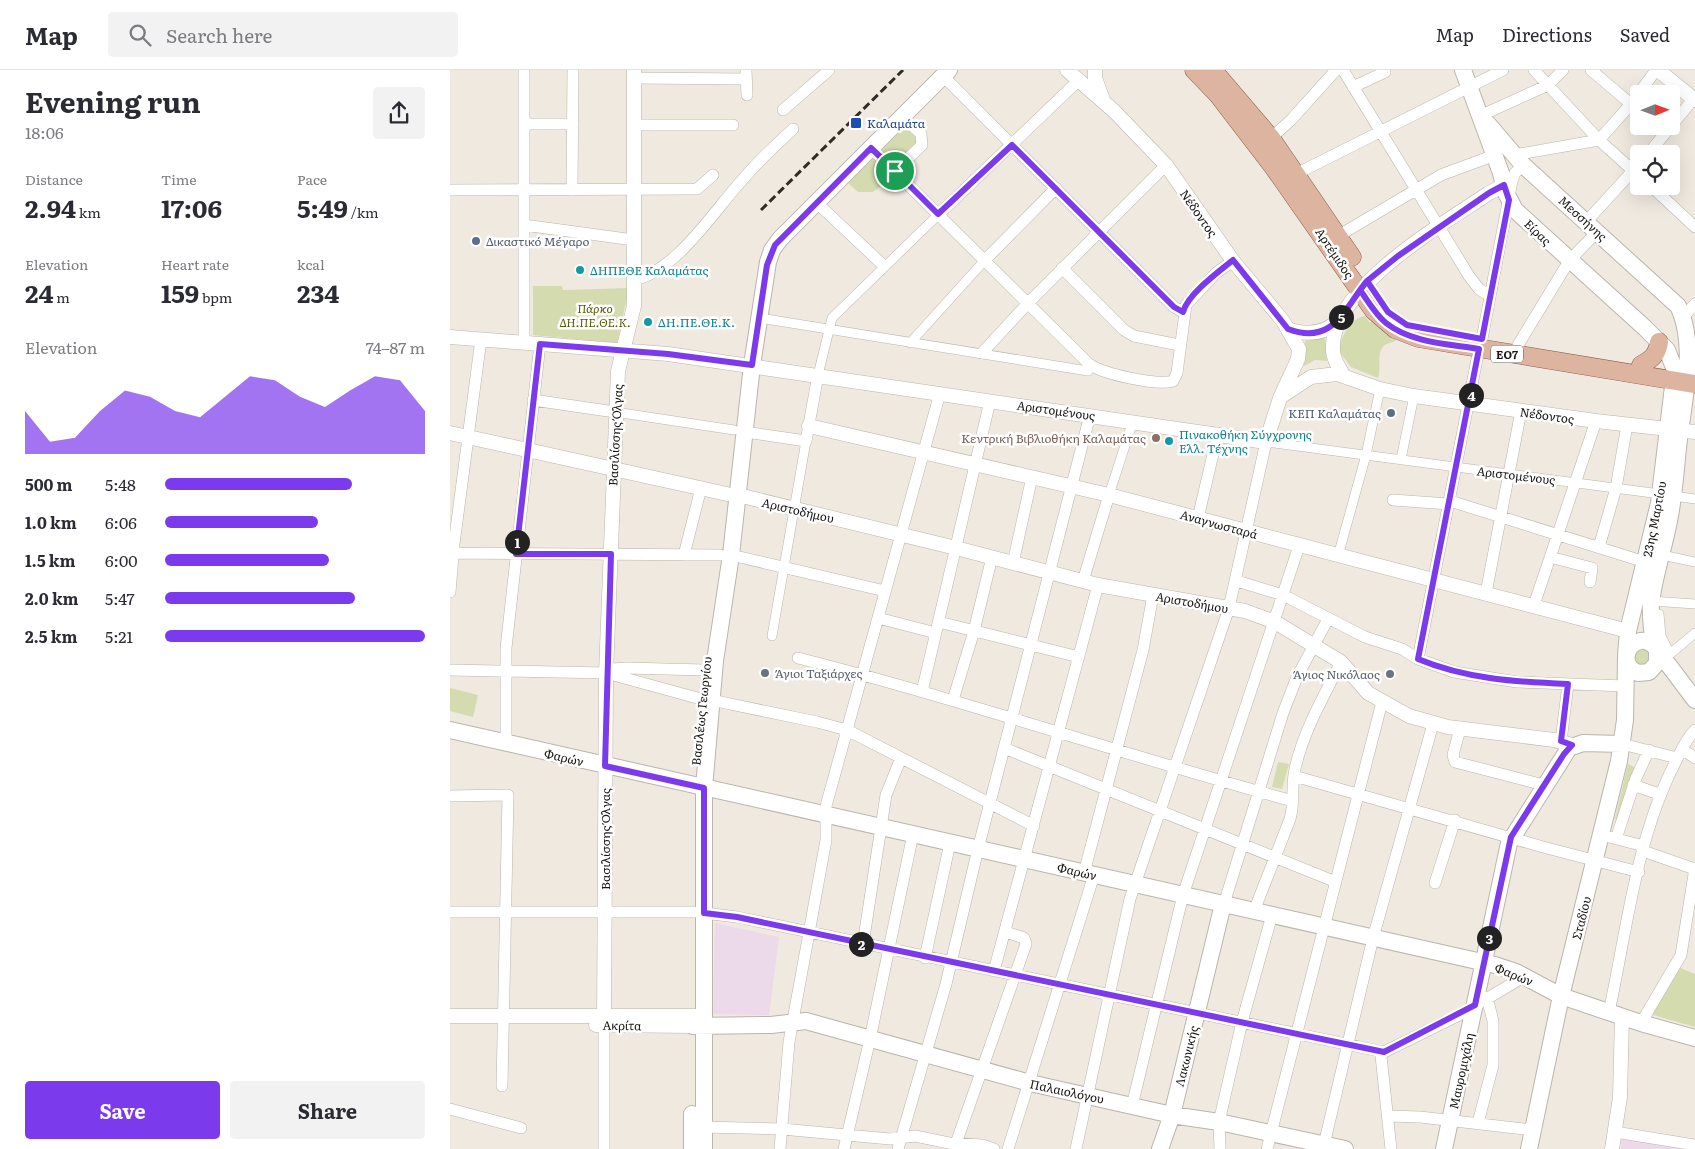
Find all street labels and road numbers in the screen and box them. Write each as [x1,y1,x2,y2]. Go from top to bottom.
street label: Νέδοντος [1176,185,1222,241]
street label: Μεσσήνης [1555,191,1611,245]
street label: Είρας [1520,215,1556,249]
street label: Αρτέμιδος [1311,224,1359,282]
road number: ΕΟ7 [1491,346,1523,362]
street label: Βασιλίσσης Όλγας [603,384,627,486]
street label: Αριστομένους [1016,396,1096,424]
street label: Νέδοντος [1519,402,1575,428]
street label: Αριστομένους [1476,461,1556,489]
street label: 23ης Μαρτίου [1638,479,1670,558]
street label: Αριστοδήμου [760,493,836,527]
street label: Αναγνωσταρά [1178,505,1260,543]
street label: Αριστοδήμου [1154,587,1230,617]
street label: Βασιλέως Γεωργίου [686,656,716,766]
street label: Φαρών [542,744,586,770]
street label: Βασιλίσσης Όλγας [596,788,614,890]
street label: Φαρών [1055,858,1099,884]
street label: Σταδίου [1567,894,1595,942]
street label: Φαρών [1492,958,1536,990]
street label: Ακρίτα [602,1016,642,1034]
street label: Λακωνικής [1170,1024,1202,1088]
street label: Μαυρομιχάλη [1444,1031,1478,1111]
street label: Παλαιολόγου [1028,1074,1106,1108]

